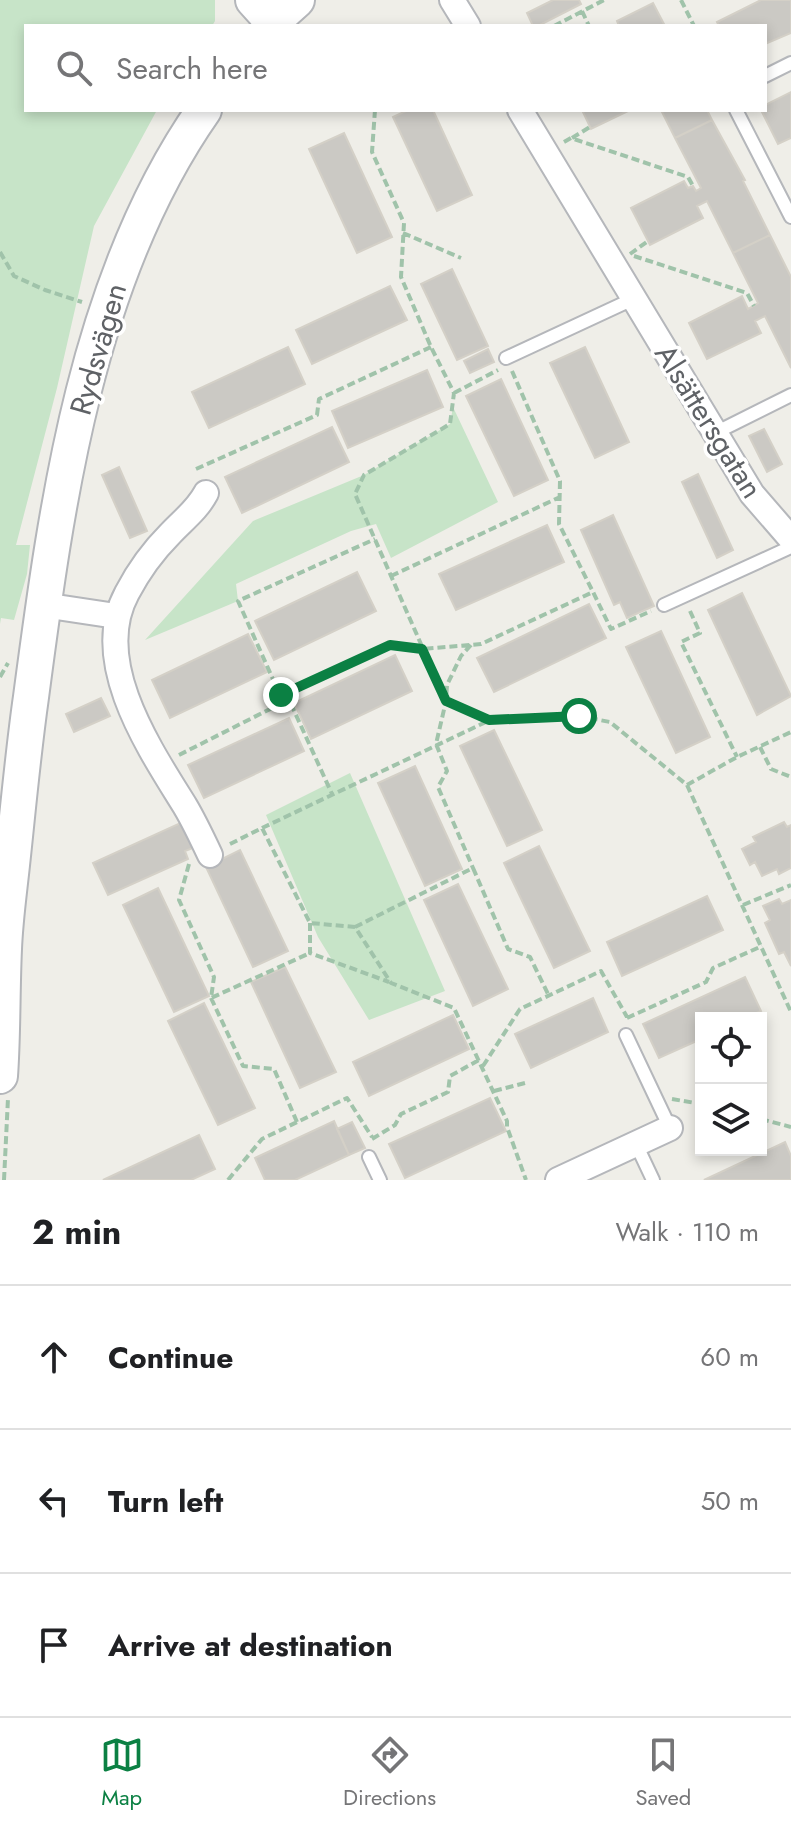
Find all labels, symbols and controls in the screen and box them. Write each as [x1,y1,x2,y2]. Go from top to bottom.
search box [24,24,767,112]
icon: search [52,46,96,90]
text: Search here [116,47,268,90]
street label: Rydsvägen [59,278,137,420]
street label: Alsättersgatan [645,336,773,506]
route end [263,677,299,713]
route start [561,698,597,734]
map controls [695,1012,767,1156]
button: locate [695,1012,767,1084]
button: layers [695,1084,767,1156]
text: 2 min [32,1208,121,1257]
text: Walk · 110 m [615,1213,759,1251]
icon: ahead [32,1335,76,1379]
text: Continue [108,1336,234,1379]
text: 60 m [700,1338,759,1376]
icon: left [32,1479,76,1523]
text: Turn left [108,1480,223,1523]
text: 50 m [701,1482,759,1520]
icon: arrive [32,1623,76,1667]
text: Arrive at destination [108,1624,393,1667]
tab: Map [100,1733,144,1813]
tab: Directions [343,1733,436,1813]
tab: Saved [636,1733,691,1813]

